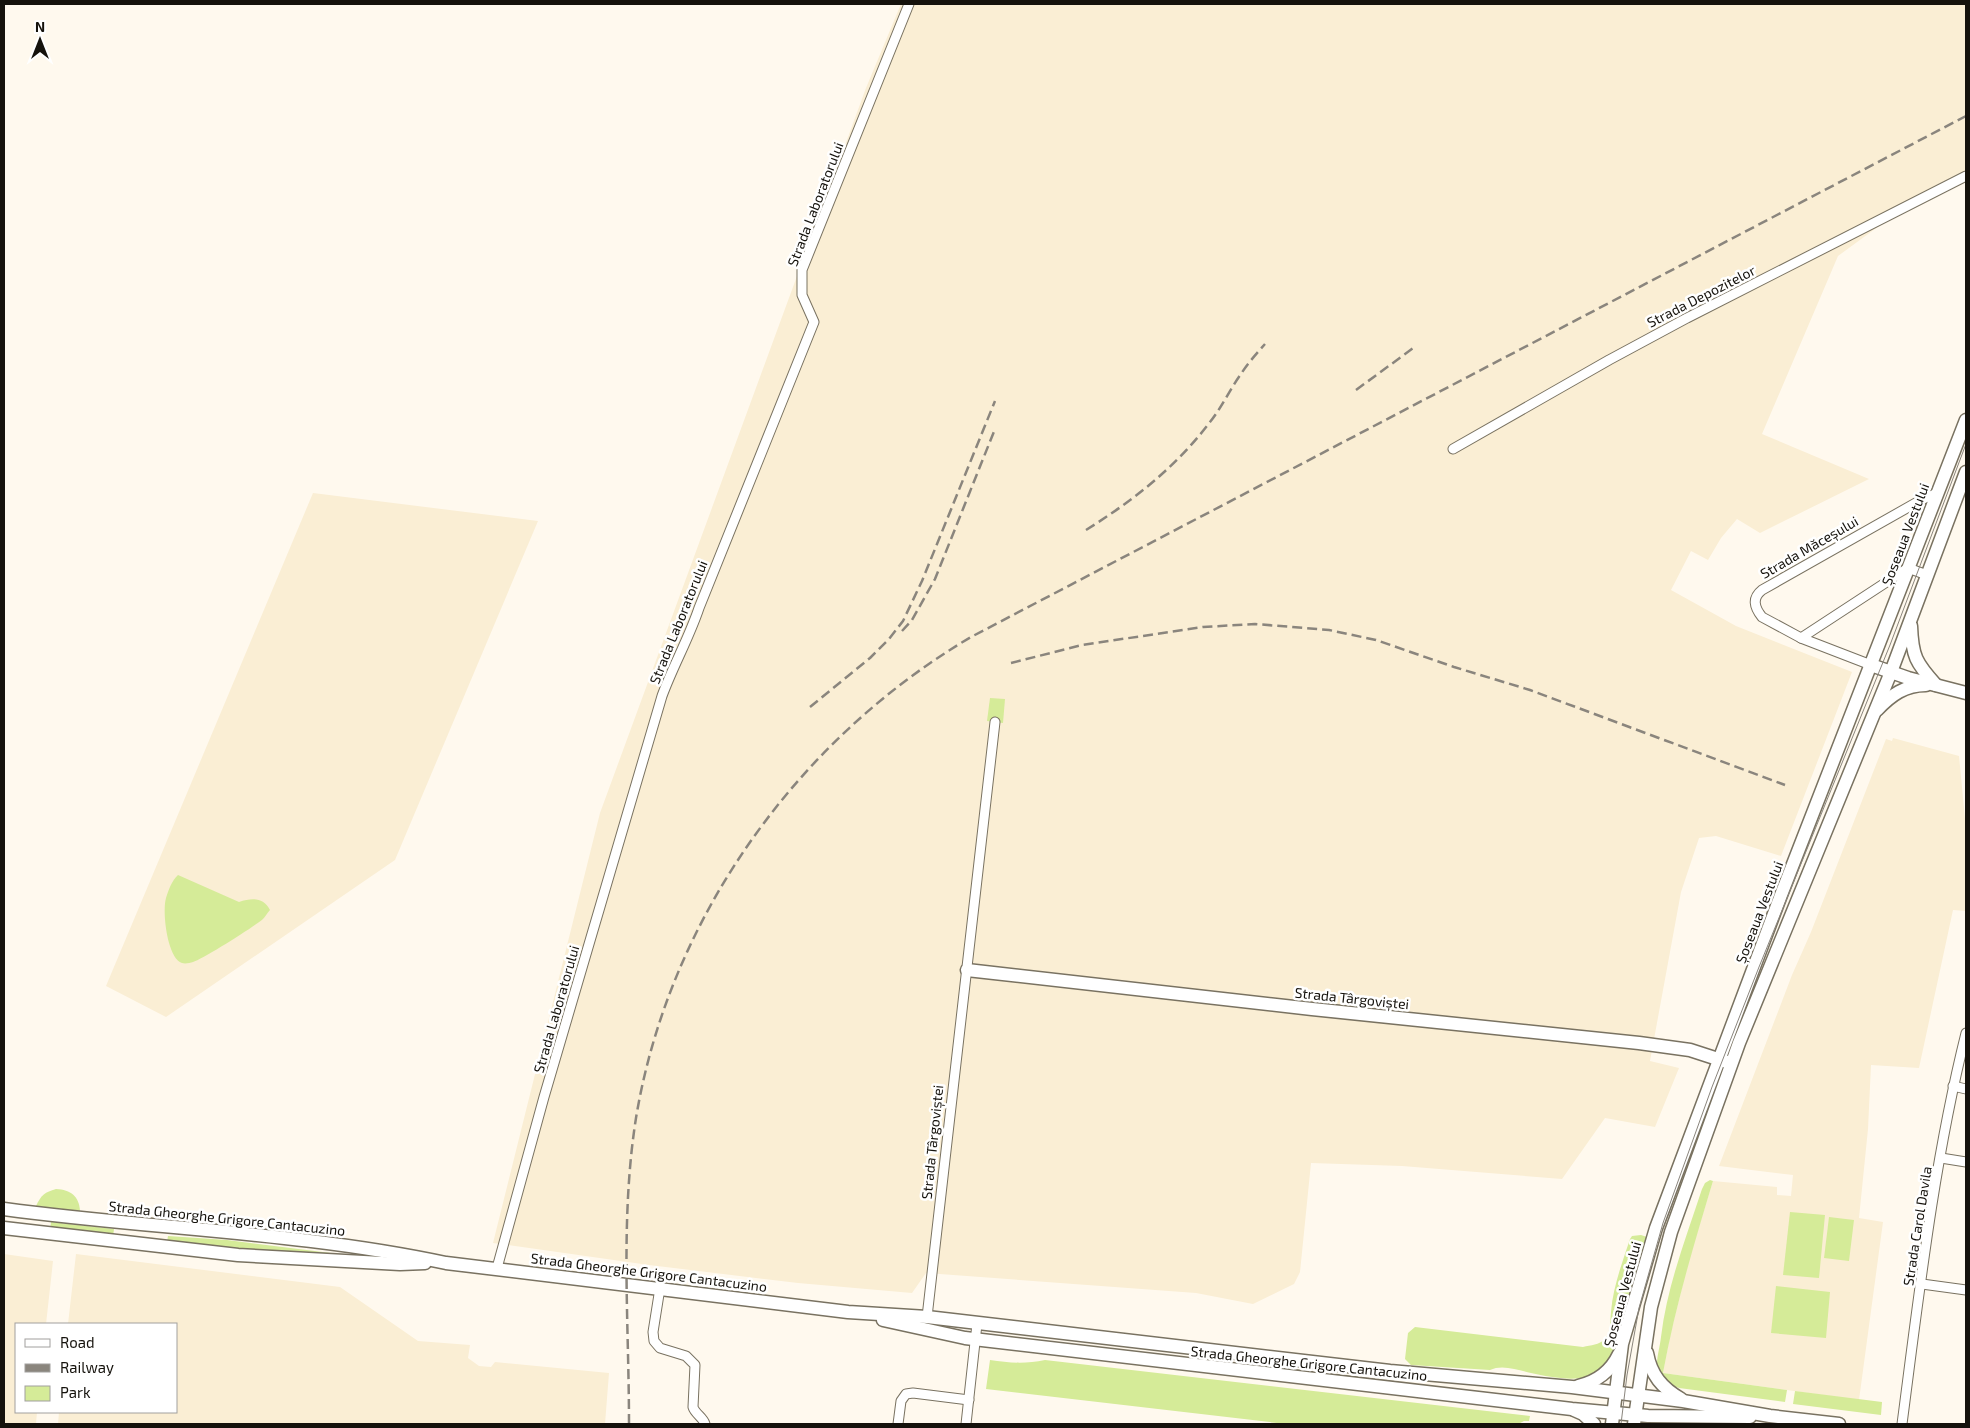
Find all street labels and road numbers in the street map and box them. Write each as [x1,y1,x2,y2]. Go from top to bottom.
street label: Strada Laboratorului [783,139,847,269]
street label: Strada Depozitelor [1644,261,1758,331]
street label: Șoseaua Vestului [1878,480,1933,588]
street label: Strada Măceșului [1757,512,1861,583]
street label: Strada Laboratorului [645,558,711,686]
street label: Șoseaua Vestului [1732,858,1787,966]
street label: Strada Laboratorului [530,943,582,1075]
street label: Strada Târgoviștei [1294,984,1410,1013]
street label: Strada Târgoviștei [918,1084,947,1200]
street label: Strada Carol Davila [1899,1165,1935,1287]
street label: Strada Gheorghe Grigore Cantacuzino [108,1197,346,1239]
street label: Șoseaua Vestului [1600,1240,1645,1349]
street label: Strada Gheorghe Grigore Cantacuzino [530,1249,768,1295]
street label: Strada Gheorghe Grigore Cantacuzino [1190,1342,1428,1384]

